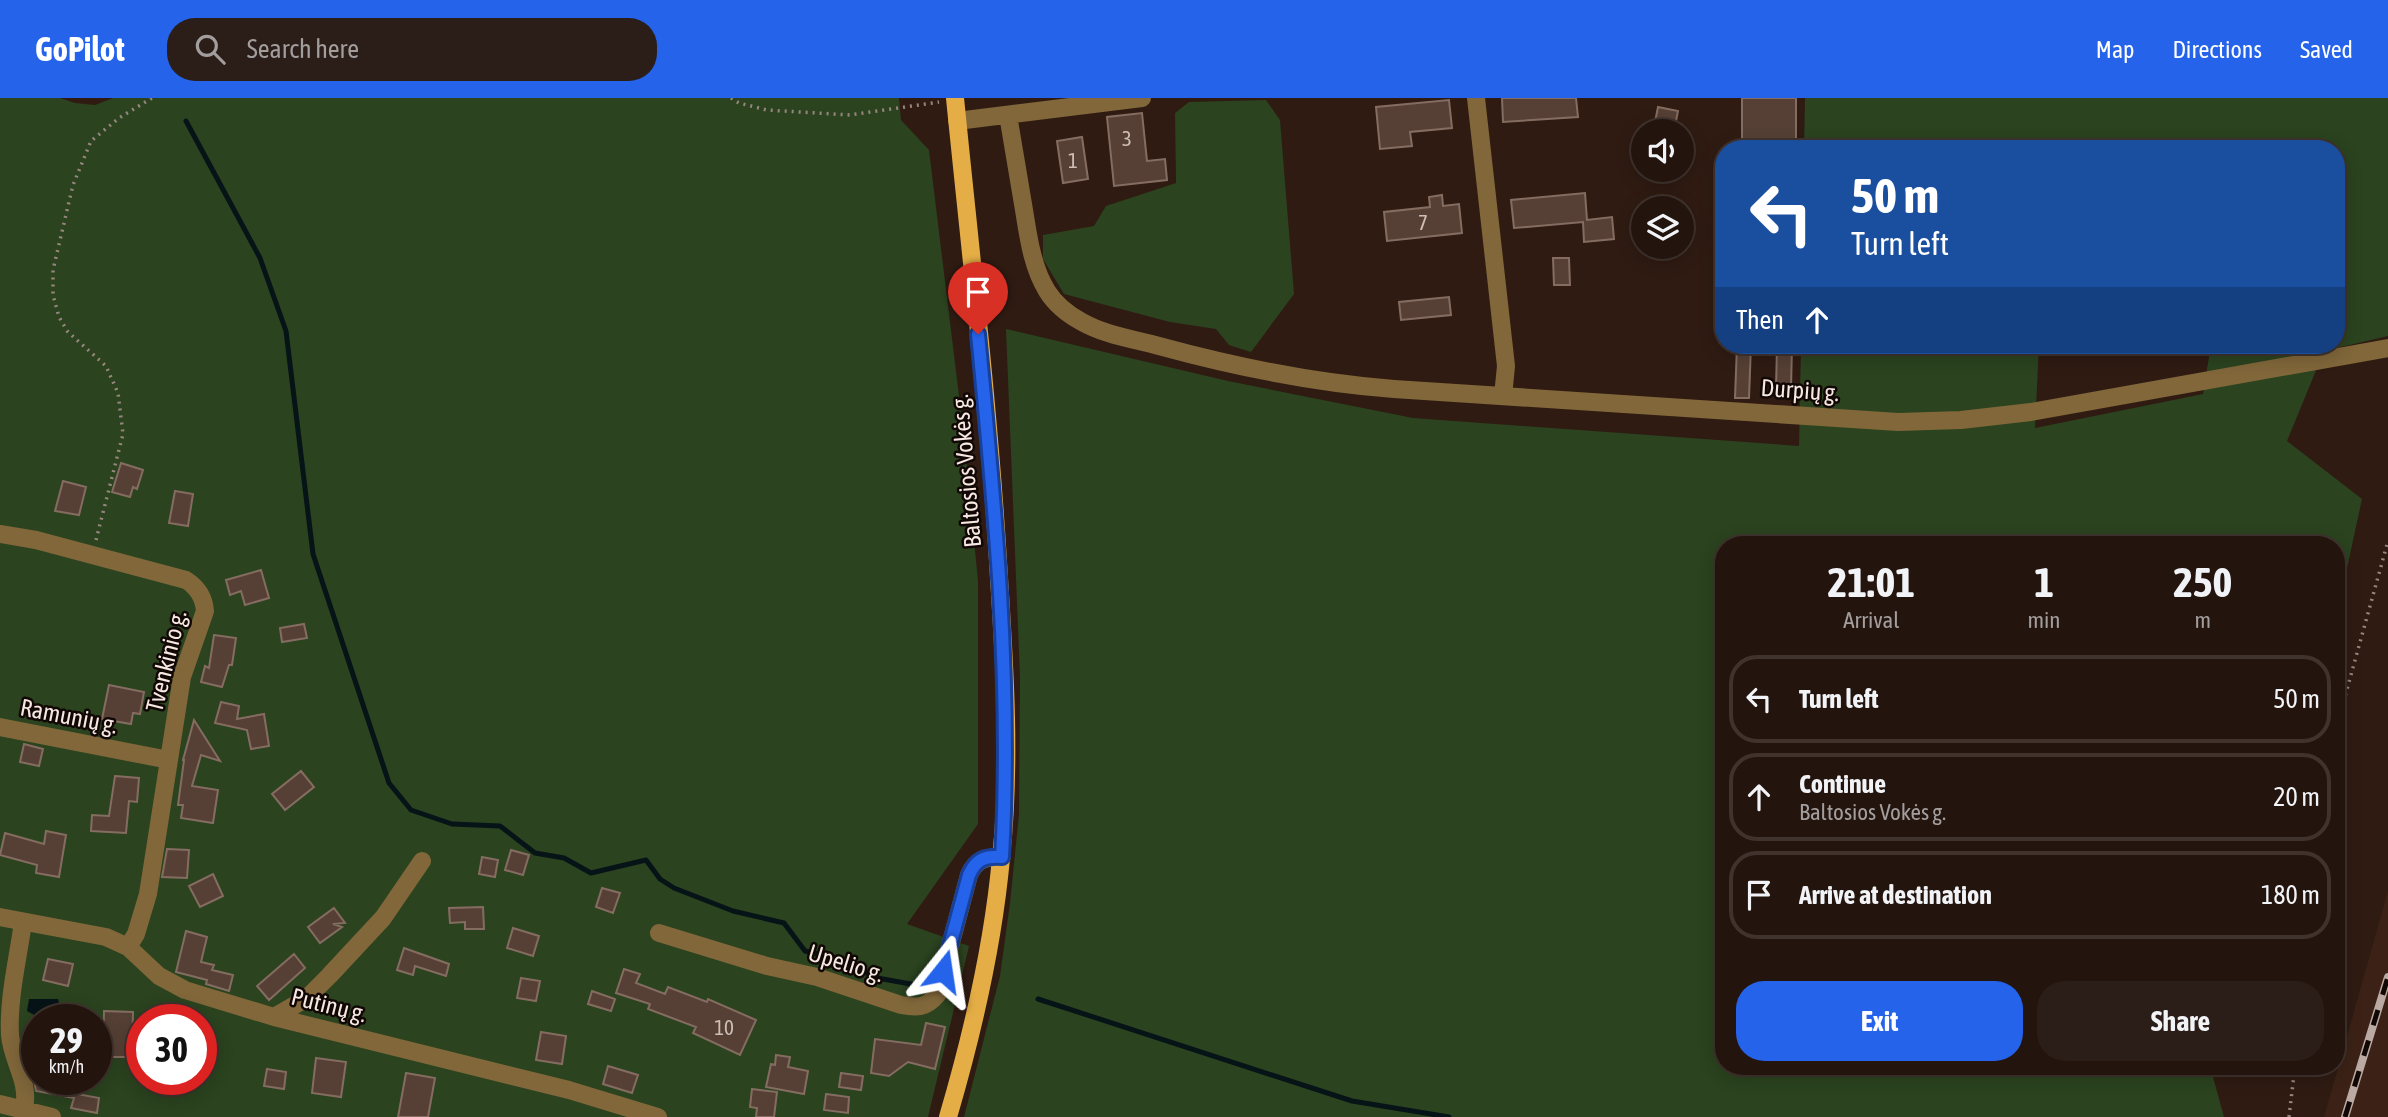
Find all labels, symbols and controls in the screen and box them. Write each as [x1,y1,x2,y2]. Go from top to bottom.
search box [167,18,657,81]
text: GoPilot [35,30,125,68]
icon: search [191,30,229,68]
text: Search here [247,34,359,64]
text: Map [2096,36,2134,63]
text: Directions [2172,36,2262,63]
text: Saved [2300,36,2353,63]
map controls [1631,119,1694,259]
button: sound [1631,119,1694,182]
house number: 3 [1122,126,1132,150]
house number: 1 [1068,148,1078,172]
text: 50 m [1851,167,1939,223]
icon: left [1736,168,1827,259]
button: layers [1631,196,1694,259]
house number: 7 [1418,210,1428,234]
text: Turn left [1851,225,1949,262]
pin [948,262,1008,334]
icon: arrive [959,273,997,311]
icon: ahead [1798,301,1836,339]
text: Then [1736,305,1784,335]
street label: Durpių g. [1760,374,1840,406]
street label: Baltosios Vokės g. [946,393,986,549]
text: 21:01 [1828,558,1915,606]
text: 1 [2034,558,2054,606]
text: 250 [2173,558,2232,606]
text: Arrival [1843,607,1899,633]
text: min [2028,607,2061,633]
text: m [2194,607,2211,633]
street label: Tvenkinio g. [140,608,192,714]
icon: left [1740,680,1778,718]
text: Turn left [1799,684,1879,714]
text: 50 m [2273,684,2320,714]
street label: Ramunių g. [18,693,120,739]
text: Continue [1799,769,1886,799]
icon: ahead [1740,778,1778,816]
text: 20 m [2273,782,2320,812]
text: Baltosios Vokės g. [1799,799,1946,825]
icon: arrive [1740,876,1778,914]
text: Arrive at destination [1799,880,1992,910]
text: 180 m [2261,880,2320,910]
position arrow [906,934,980,1008]
street label: Upelio g. [805,939,887,987]
button: Exit [1736,981,2023,1061]
button: Share [2037,981,2324,1061]
street label: Putinų g. [288,983,370,1027]
speed limit sign: 30 [126,1004,217,1095]
house number: 10 [714,1015,734,1039]
text: 29 [50,1020,83,1060]
text: km/h [49,1056,84,1077]

